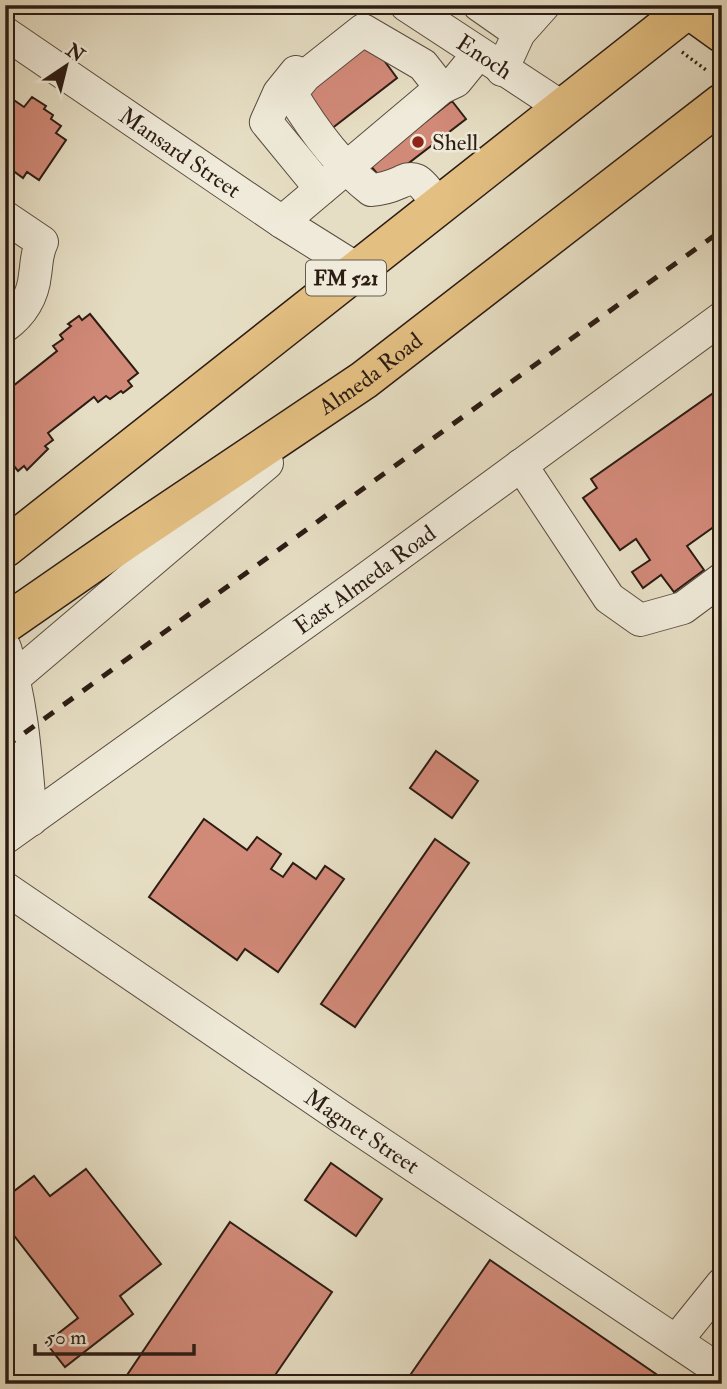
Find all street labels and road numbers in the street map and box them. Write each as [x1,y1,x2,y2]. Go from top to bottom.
street label: Enoch [451,28,518,86]
street label: Mansard Street [113,101,246,205]
road number: FM 521 [306,260,386,296]
street label: Almeda Road [312,326,428,422]
street label: East Almeda Road [289,519,441,641]
street label: Magnet Street [299,1082,425,1180]

